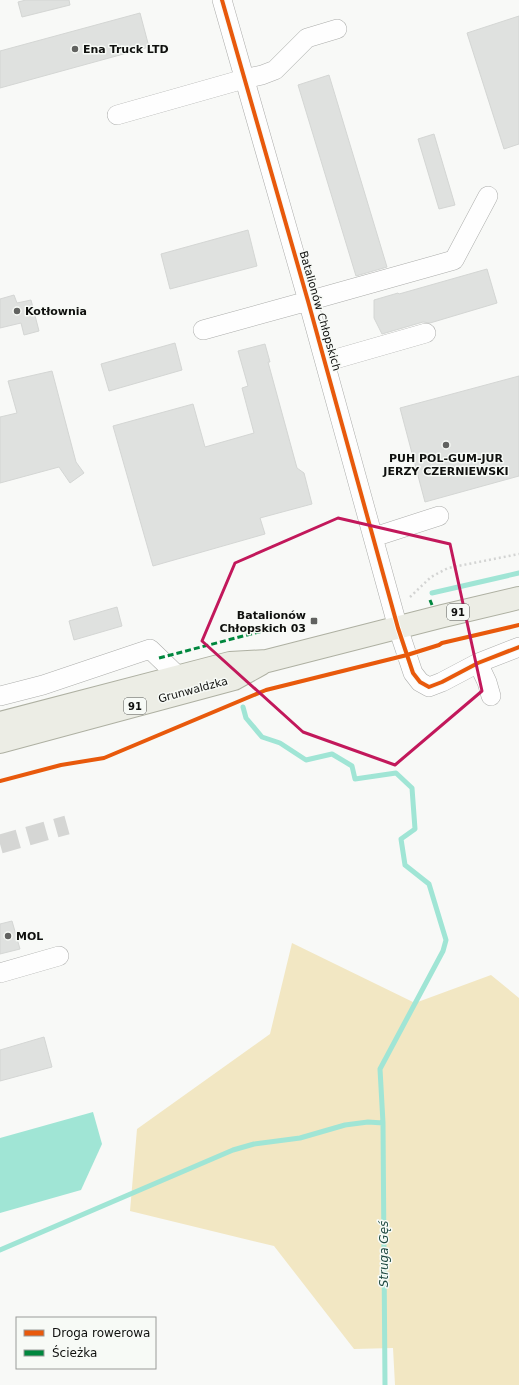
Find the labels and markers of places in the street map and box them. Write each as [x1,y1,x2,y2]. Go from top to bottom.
place label: Ena Truck LTD [83,43,169,56]
marker: Ena Truck LTD [70,44,80,54]
place label: Kotłownia [25,305,87,318]
marker: Kotłownia [12,306,22,316]
marker: PUH POL-GUM-JUR JERZY CZERNIEWSKI [441,440,451,450]
place label: PUH POL-GUM-JUR JERZY CZERNIEWSKI [382,452,509,478]
place label: Batalionów Chłopskich 03 [219,609,306,635]
marker: Batalionów Chłopskich 03 [309,616,319,626]
place label: MOL [16,930,43,943]
marker: MOL [3,931,13,941]

